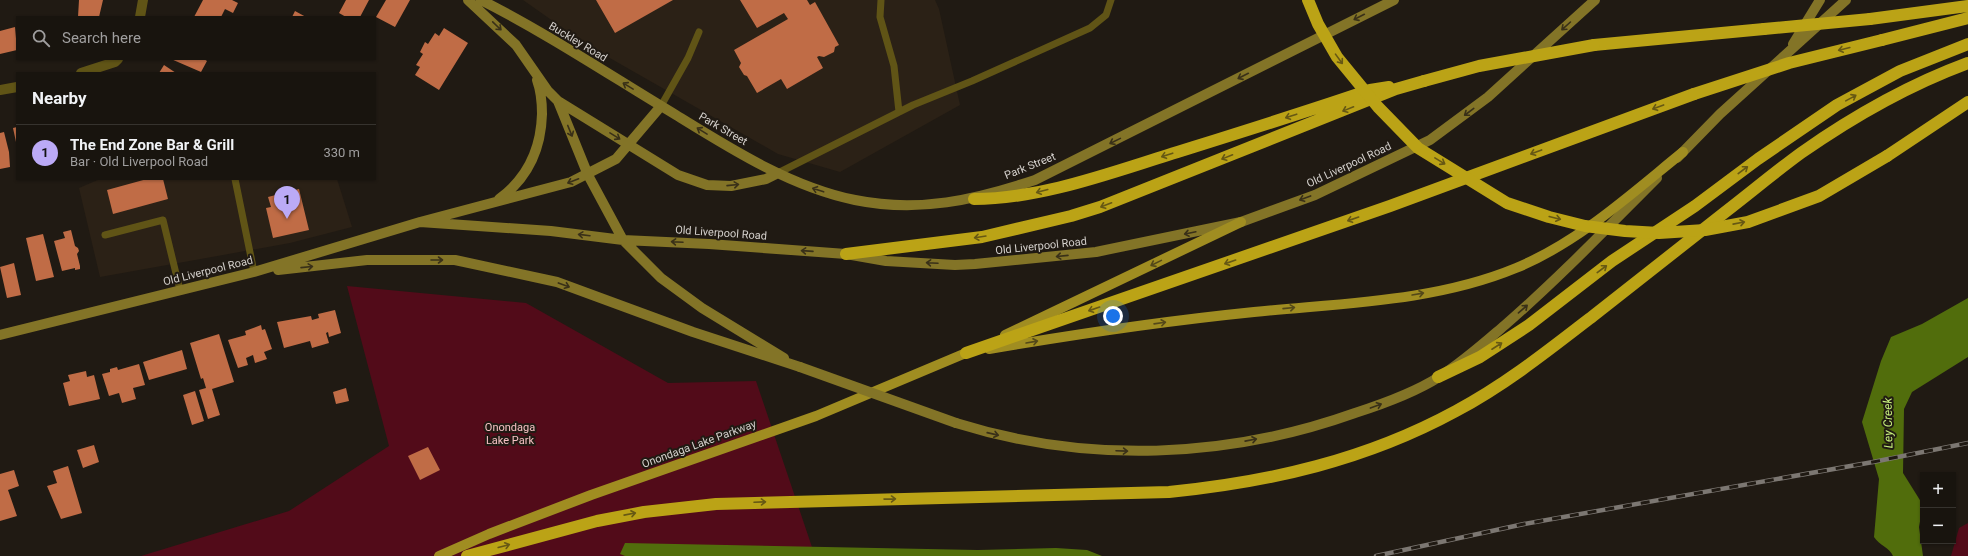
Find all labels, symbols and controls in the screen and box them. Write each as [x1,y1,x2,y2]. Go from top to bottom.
one-way arrow [1354,14,1366,22]
search box [16,16,376,60]
street label: Buckley Road [546,19,610,65]
one-way arrow [492,21,502,31]
one-way arrow [1561,22,1572,31]
icon: search [30,27,52,49]
text: Search here [62,29,141,47]
one-way arrow [1838,46,1851,54]
one-way arrow [1335,53,1344,64]
one-way arrow [1238,73,1250,80]
one-way arrow [622,82,634,90]
text: Nearby [32,88,87,108]
one-way arrow [1844,93,1856,101]
one-way arrow [1652,104,1664,112]
one-way arrow [1342,105,1354,113]
one-way arrow [1463,108,1474,116]
street label: Park Street [696,110,750,148]
one-way arrow [1285,113,1298,120]
one-way arrow [567,125,575,137]
one-way arrow [696,127,708,135]
one-way arrow [609,133,621,141]
text: The End Zone Bar & Grill [70,136,234,154]
one-way arrow [1109,138,1121,145]
street label: Old Liverpool Road [1305,140,1393,190]
text: 1 [41,145,49,160]
text: 330 m [323,145,360,160]
one-way arrow [1530,149,1542,157]
street label: Park Street [1003,150,1058,182]
one-way arrow [1161,152,1174,159]
one-way arrow [1221,153,1233,161]
text: Bar · Old Liverpool Road [70,154,208,169]
one-way arrow [1434,157,1446,165]
one-way arrow [1737,166,1748,175]
one-way arrow [568,177,580,185]
one-way arrow [726,181,739,189]
pin: 1 [274,186,300,219]
one-way arrow [811,186,824,193]
one-way arrow [1036,188,1049,195]
one-way arrow [1299,195,1311,203]
one-way arrow [1100,201,1112,209]
one-way arrow [1548,215,1561,223]
one-way arrow [1346,216,1359,223]
one-way arrow [1732,219,1745,227]
street label: Old Liverpool Road [675,223,767,243]
one-way arrow [1183,229,1196,237]
one-way arrow [578,231,591,239]
one-way arrow [974,233,987,241]
street label: Old Liverpool Road [995,235,1087,257]
one-way arrow [671,239,684,246]
one-way arrow [801,248,814,255]
one-way arrow [1056,253,1069,260]
street label: Old Liverpool Road [162,254,254,288]
one-way arrow [430,256,443,264]
one-way arrow [1224,258,1236,266]
one-way arrow [926,260,939,267]
one-way arrow [1150,260,1162,267]
one-way arrow [300,263,313,270]
one-way arrow [1597,265,1608,273]
one-way arrow [557,281,569,289]
one-way arrow [1412,289,1425,297]
one-way arrow [1282,305,1295,312]
one-way arrow [1518,305,1529,314]
one-way arrow [1088,306,1101,313]
your location [1103,306,1123,326]
one-way arrow [1153,319,1166,327]
one-way arrow [1025,338,1038,346]
one-way arrow [1491,342,1502,350]
water label: Ley Creek [1881,397,1895,448]
one-way arrow [1369,402,1382,409]
street label: Onondaga Lake Parkway [640,417,759,471]
park label: Onondaga Lake Park [485,421,535,447]
one-way arrow [986,431,999,438]
one-way arrow [1244,436,1257,444]
one-way arrow [1115,447,1128,455]
map controls [1920,472,1956,544]
button: + [1920,472,1956,508]
one-way arrow [883,495,896,503]
one-way arrow [753,498,766,506]
button: − [1920,508,1956,544]
one-way arrow [623,510,636,518]
one-way arrow [497,541,510,549]

